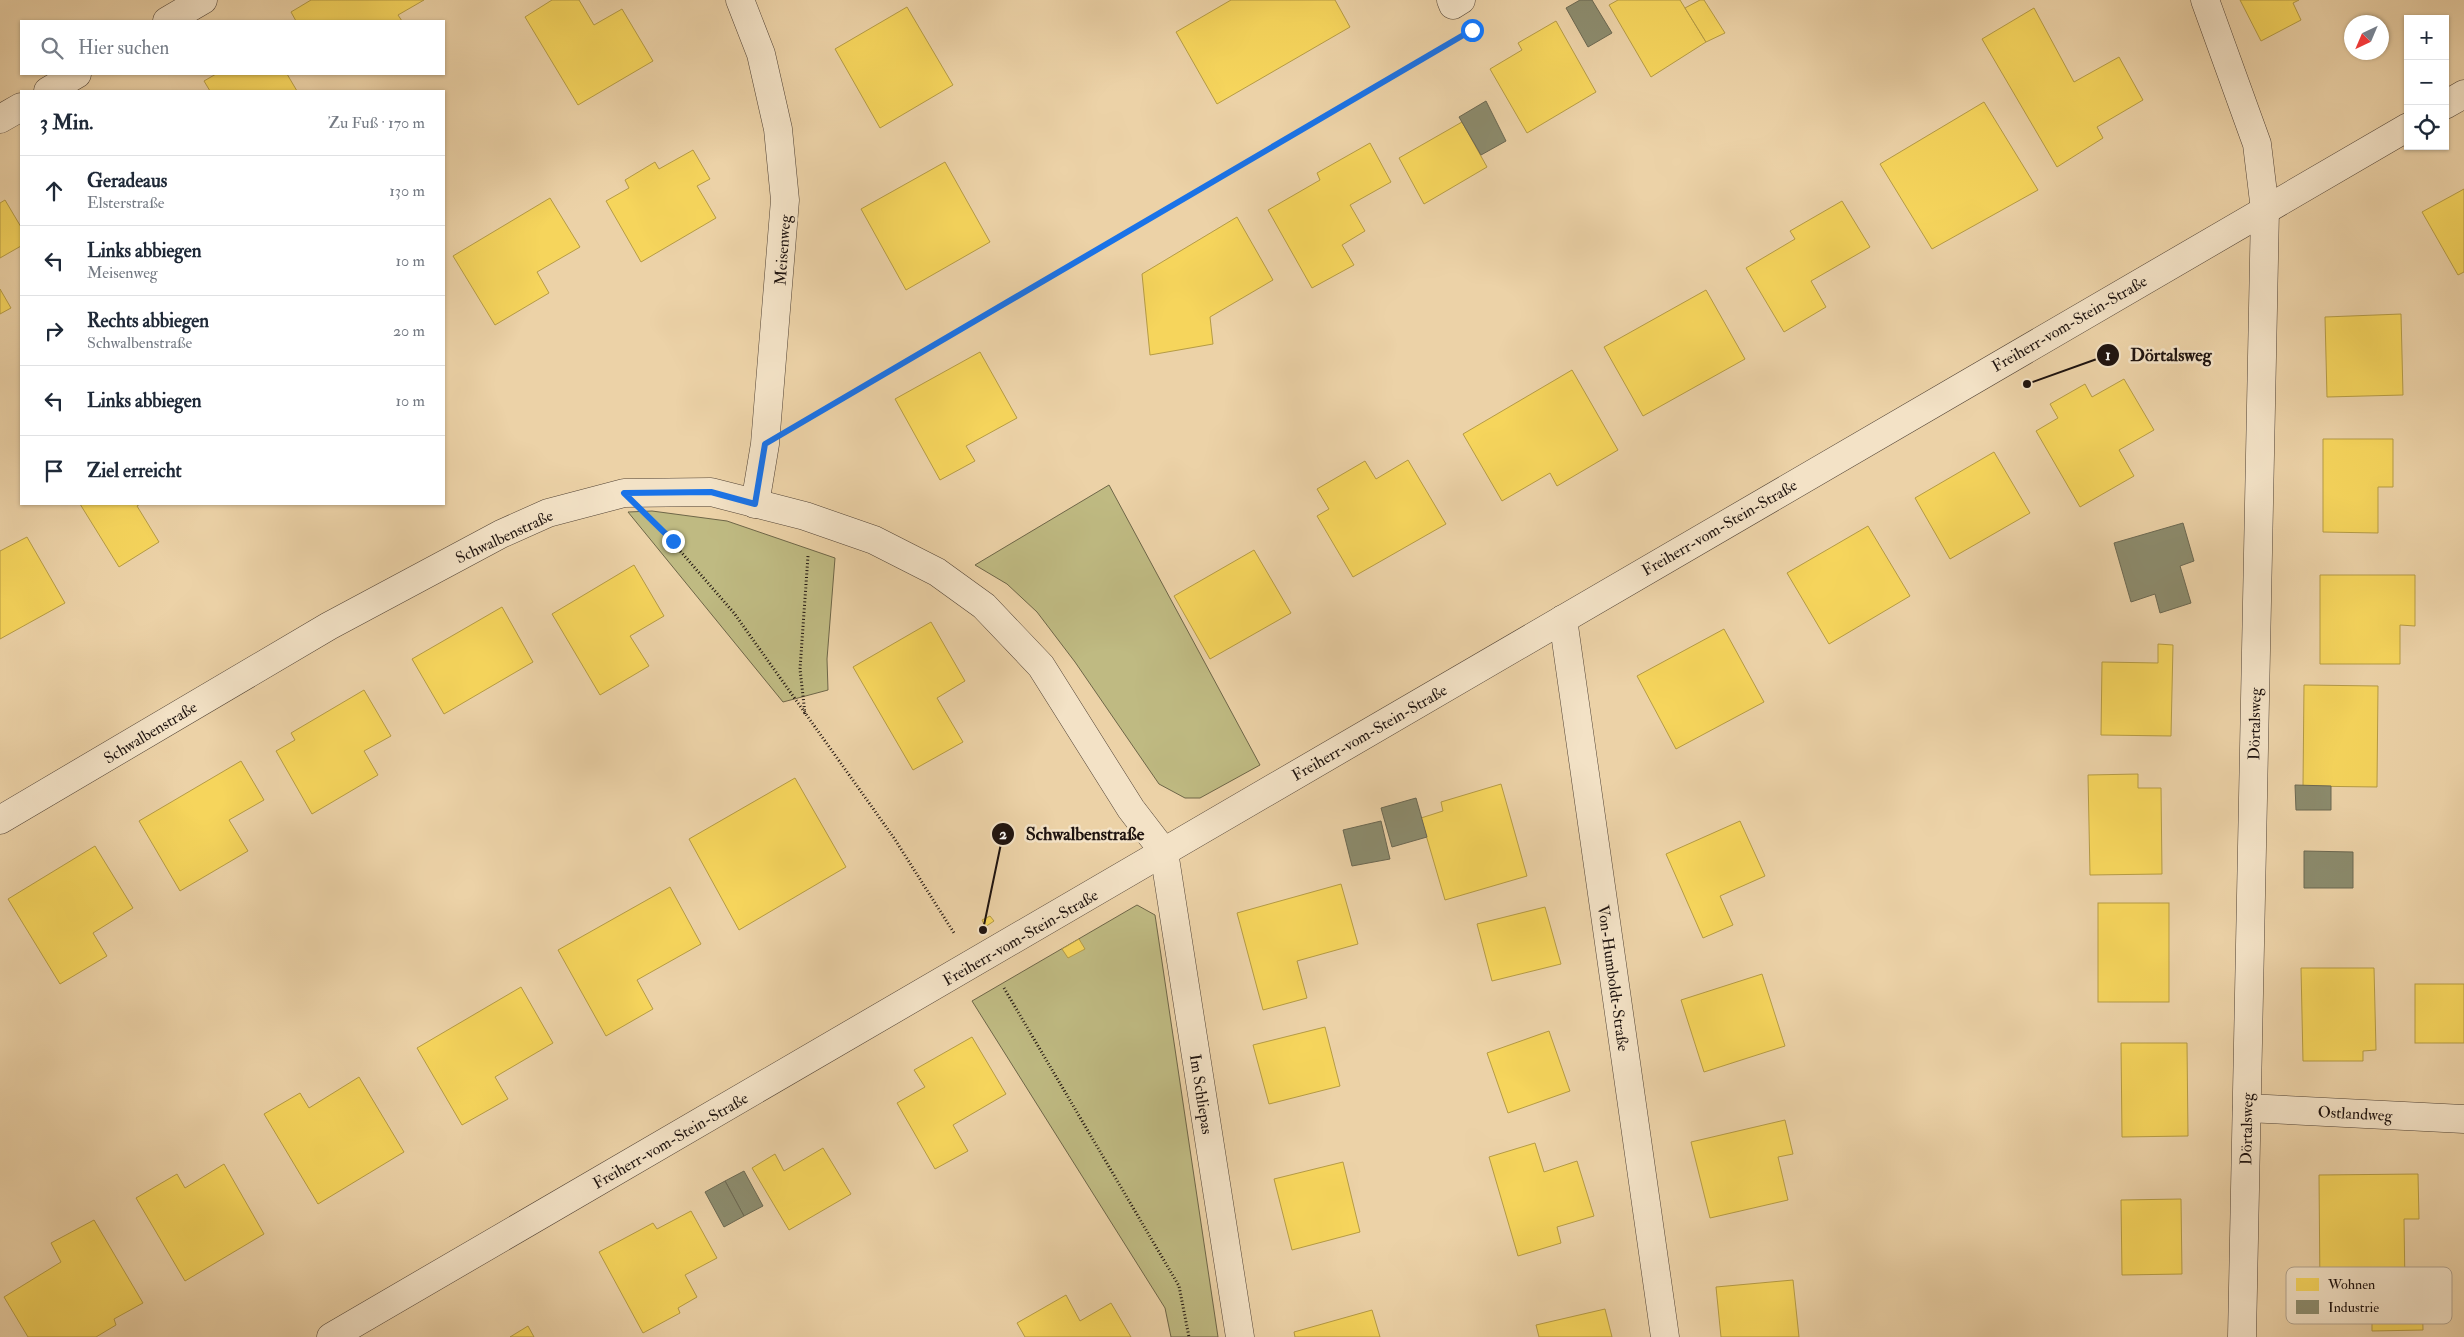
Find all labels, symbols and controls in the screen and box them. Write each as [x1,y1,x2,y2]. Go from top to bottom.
north arrow [2344,15,2389,60]
map controls [2404,15,2449,150]
button: + [2404,15,2449,60]
route start [1461,19,1484,42]
search box [20,20,445,75]
icon: search [38,34,66,62]
text: Hier suchen [78,36,169,60]
button: − [2404,60,2449,105]
button: locate [2404,105,2449,150]
text: 3 Min. [40,109,93,136]
text: Zu Fuß · 170 m [328,113,425,133]
text: Geradeaus [87,169,167,193]
icon: ahead [40,177,68,205]
text: 130 m [389,181,425,201]
text: Elsterstraße [87,193,164,213]
street label: Meisenweg [771,213,796,286]
text: Links abbiegen [87,239,201,263]
icon: left [40,247,68,275]
text: 10 m [395,251,425,271]
text: Meisenweg [87,263,158,283]
street label: Freiherr-vom-Stein-Straße [1988,271,2151,377]
text: Rechts abbiegen [87,309,209,333]
icon: right [40,317,68,345]
text: 20 m [393,321,425,341]
text: Schwalbenstraße [87,333,192,353]
callout: Dörtalsweg [2095,339,2221,372]
text: Dörtalsweg [2130,344,2213,367]
text: 1 [2105,346,2111,365]
icon: left [40,387,68,415]
text: Links abbiegen [87,389,201,413]
text: 10 m [395,391,425,411]
icon: arrive [40,457,68,485]
text: Ziel erreicht [87,459,182,483]
street label: Freiherr-vom-Stein-Straße [1638,475,1801,581]
street label: Schwalbenstraße [452,505,557,568]
route end [662,530,685,553]
street label: Freiherr-vom-Stein-Straße [1288,680,1451,786]
street label: Dörtalsweg [2244,687,2266,760]
street label: Schwalbenstraße [100,697,201,769]
callout: Schwalbenstraße [991,817,1154,850]
text: Schwalbenstraße [1026,823,1145,846]
text: 2 [999,825,1007,844]
street label: Freiherr-vom-Stein-Straße [939,885,1102,991]
street label: Von-Humboldt-Straße [1593,904,1633,1053]
street label: Im Schliepas [1184,1053,1217,1136]
street label: Freiherr-vom-Stein-Straße [589,1088,752,1194]
street label: Dörtalsweg [2236,1092,2258,1165]
street label: Ostlandweg [2317,1102,2394,1126]
legend [2286,1267,2452,1324]
text: Wohnen [2327,1276,2375,1293]
text: Industrie [2328,1299,2379,1316]

